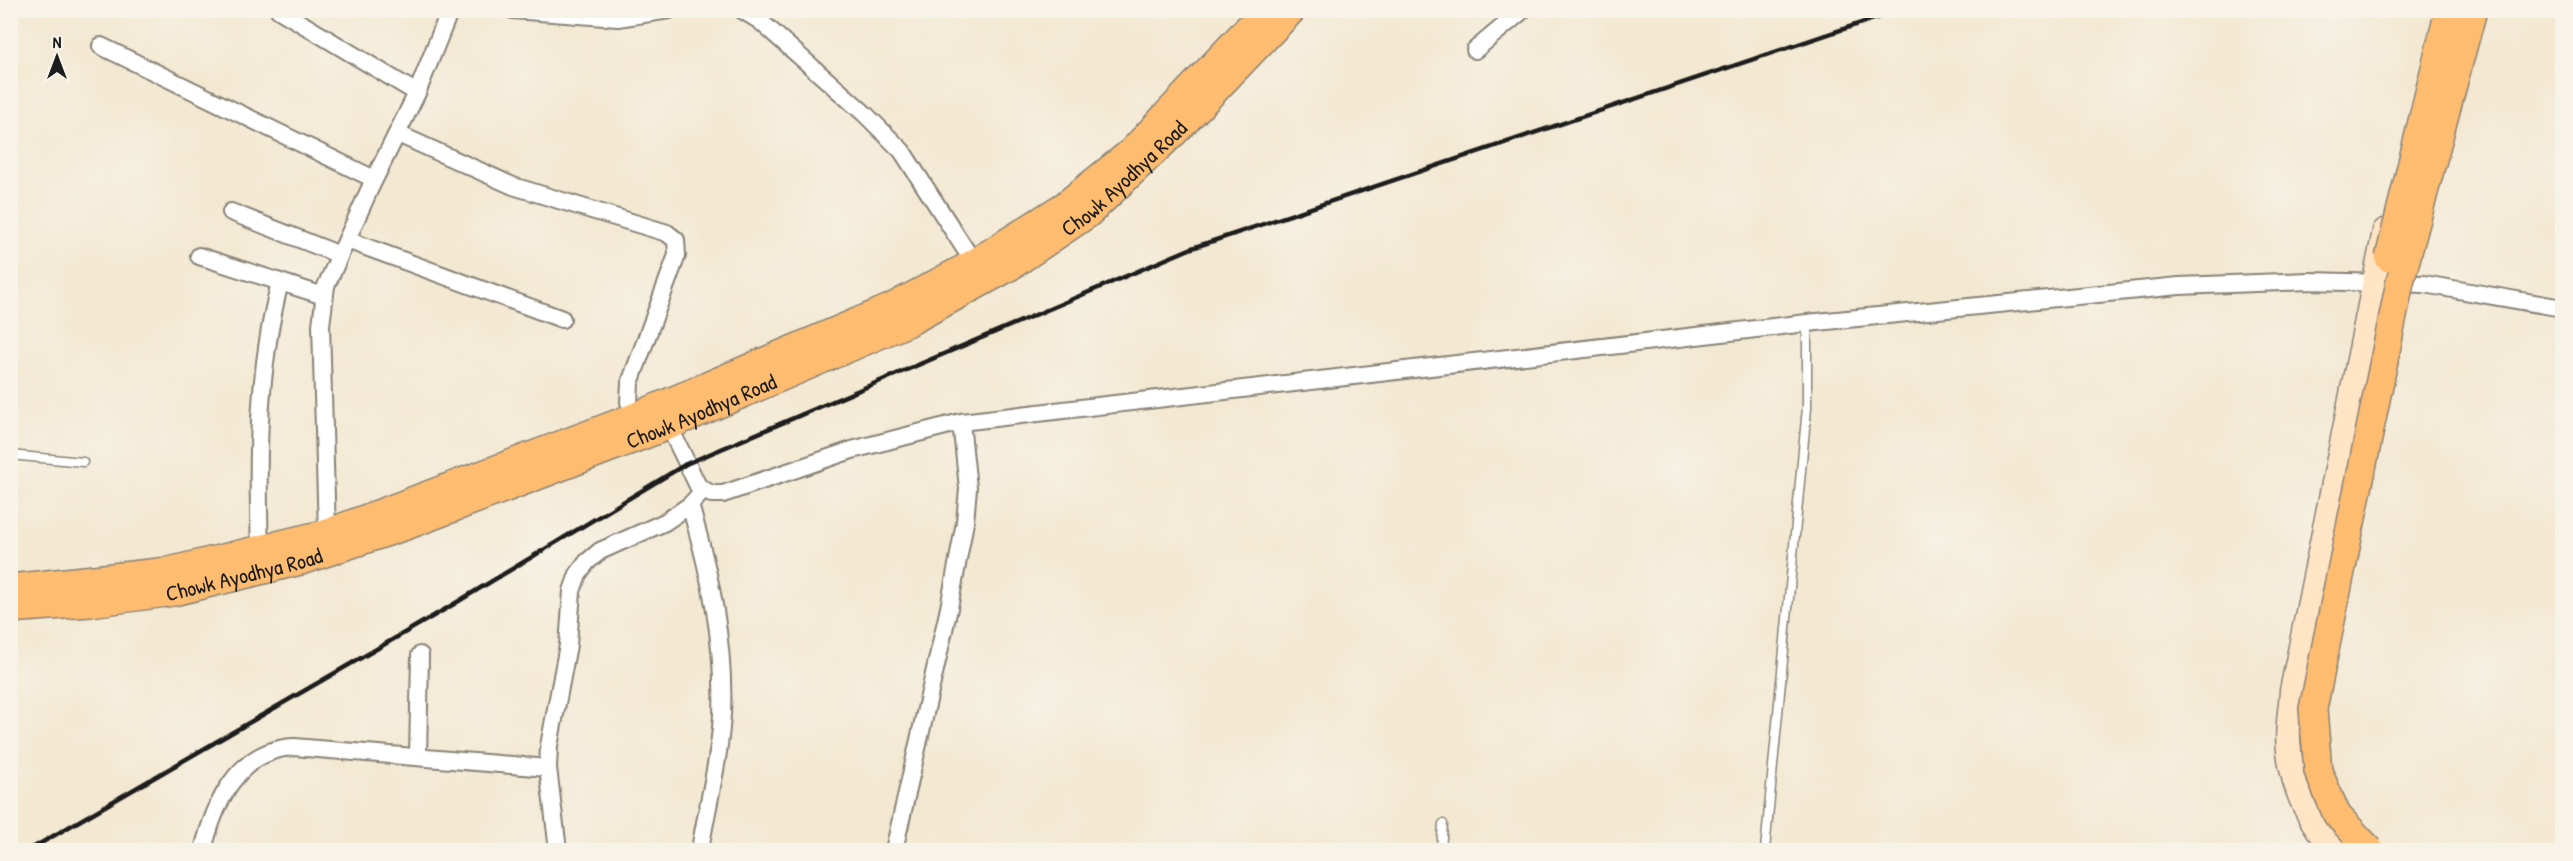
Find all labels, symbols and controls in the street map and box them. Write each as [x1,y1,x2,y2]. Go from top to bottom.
north arrow [27,27,87,87]
text: N [53,31,62,53]
street label: Chowk Ayodhya Road [1055,113,1194,243]
street label: Chowk Ayodhya Road [622,366,781,456]
street label: Chowk Ayodhya Road [164,540,327,608]

